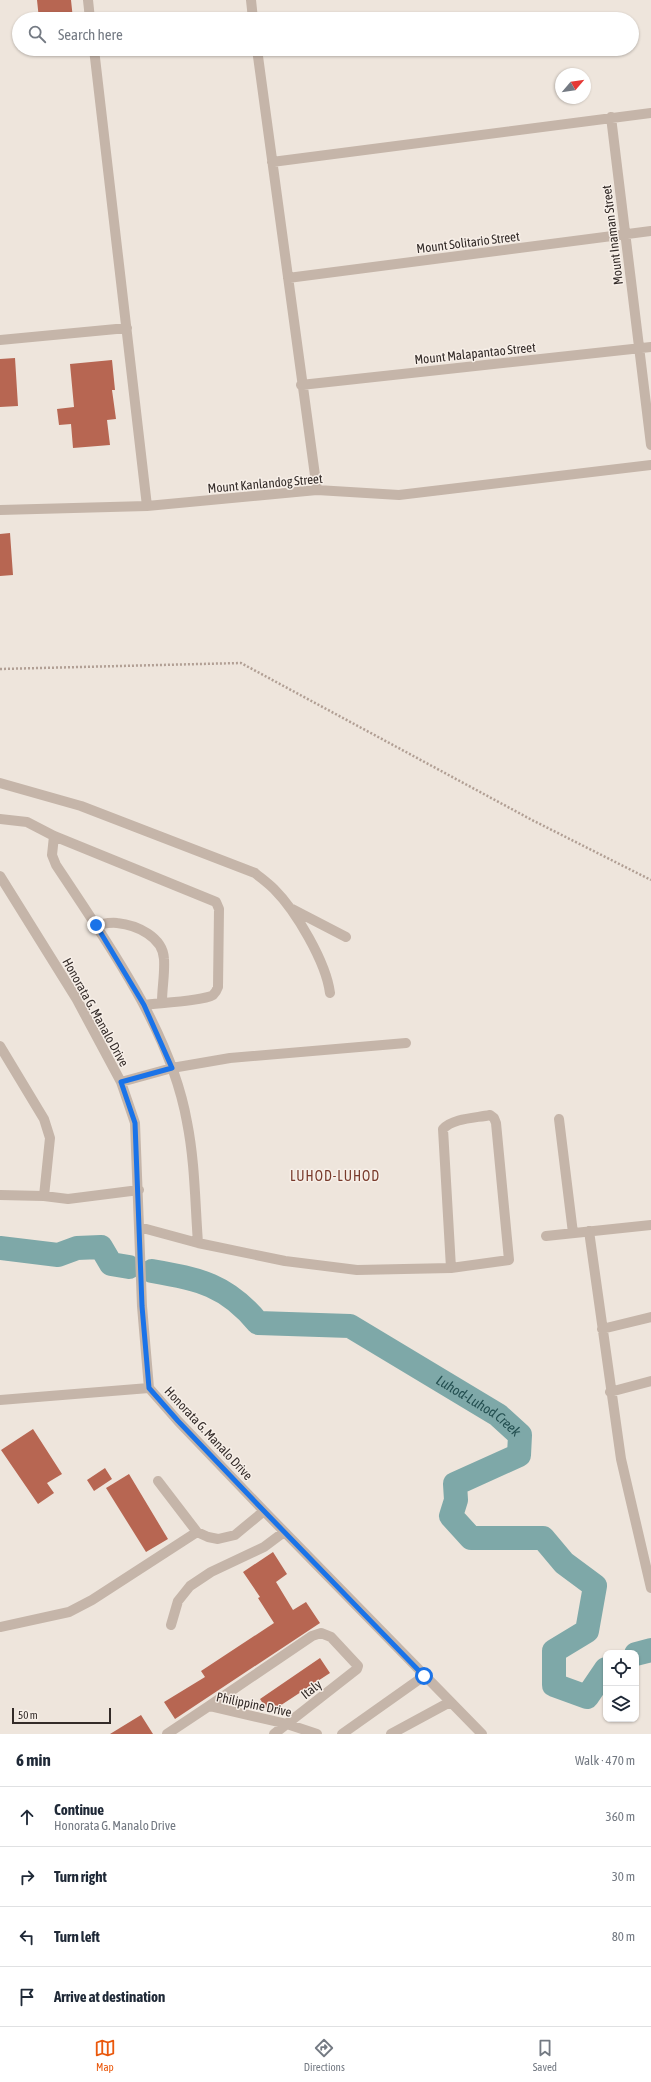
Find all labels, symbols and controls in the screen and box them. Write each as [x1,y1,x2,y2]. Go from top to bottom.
search box [12,12,639,56]
icon: search [26,23,48,45]
text: Search here [58,26,123,43]
north arrow [555,68,591,104]
street label: Mount Inaman Street [599,184,626,286]
street label: Mount Solitario Street [416,229,521,256]
street label: Mount Malapantao Street [414,340,537,367]
street label: Mount Kanlandog Street [207,471,323,496]
route end [87,916,105,934]
street label: Honorata G. Manalo Drive [59,955,132,1069]
district label: LUHOD-LUHOD [290,1168,380,1184]
water label: Luhod-Luhod Creek [433,1372,525,1440]
street label: Honorata G. Manalo Drive [162,1384,256,1483]
map controls [603,1650,639,1722]
button: locate [603,1650,639,1686]
route start [415,1667,433,1685]
street label: Italy [298,1676,325,1702]
button: layers [603,1686,639,1722]
street label: Philippine Drive [215,1689,293,1720]
scale bar [12,1706,111,1725]
text: 50 m [18,1709,38,1721]
text: 6 min [16,1750,51,1770]
text: Walk · 470 m [575,1753,635,1768]
text: Continue [54,1801,104,1818]
icon: ahead [16,1806,38,1828]
text: 360 m [606,1809,635,1824]
text: Honorata G. Manalo Drive [54,1818,176,1833]
icon: right [16,1866,38,1888]
text: Turn right [54,1868,107,1885]
text: 30 m [612,1869,635,1884]
icon: left [16,1926,38,1948]
text: Turn left [54,1928,100,1945]
text: 80 m [612,1929,635,1944]
icon: arrive [16,1986,38,2008]
text: Arrive at destination [54,1988,165,2005]
tab: Map [94,2037,116,2073]
tab: Directions [304,2037,345,2073]
tab: Saved [533,2037,557,2073]

